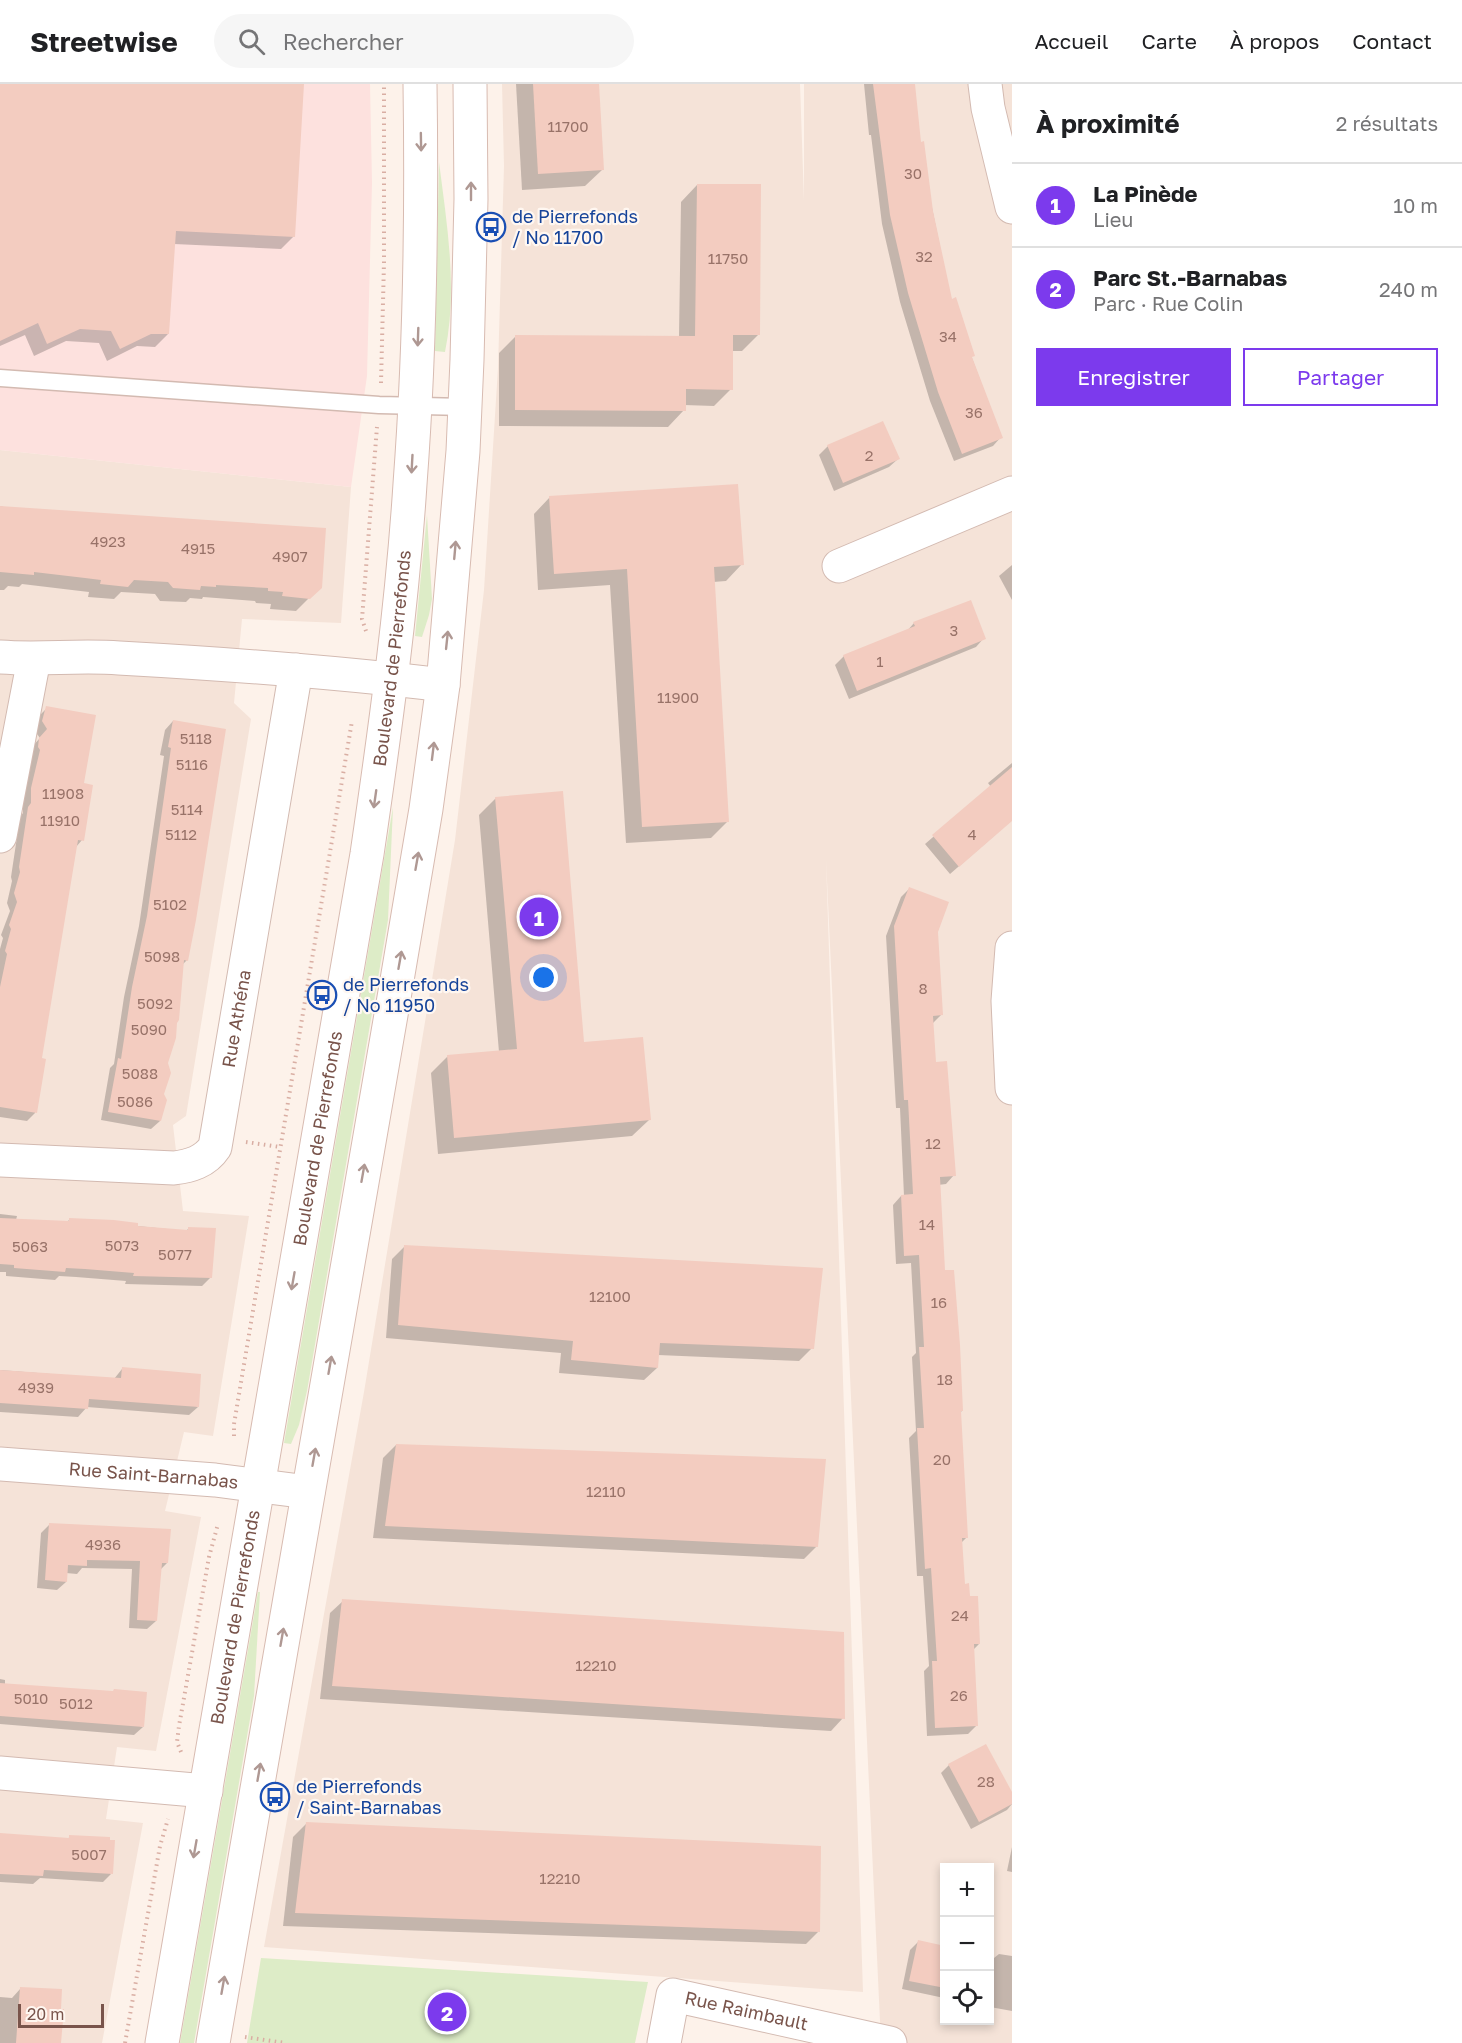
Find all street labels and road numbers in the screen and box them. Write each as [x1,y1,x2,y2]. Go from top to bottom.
street label: Boulevard de Pierrefonds [368,549,415,768]
street label: Rue Athéna [217,968,255,1069]
street label: Boulevard de Pierrefonds [288,1029,346,1247]
street label: Rue Saint-Barnabas [68,1457,240,1493]
street label: Boulevard de Pierrefonds [205,1508,264,1726]
street label: Rue Raimbault [683,1986,810,2035]

